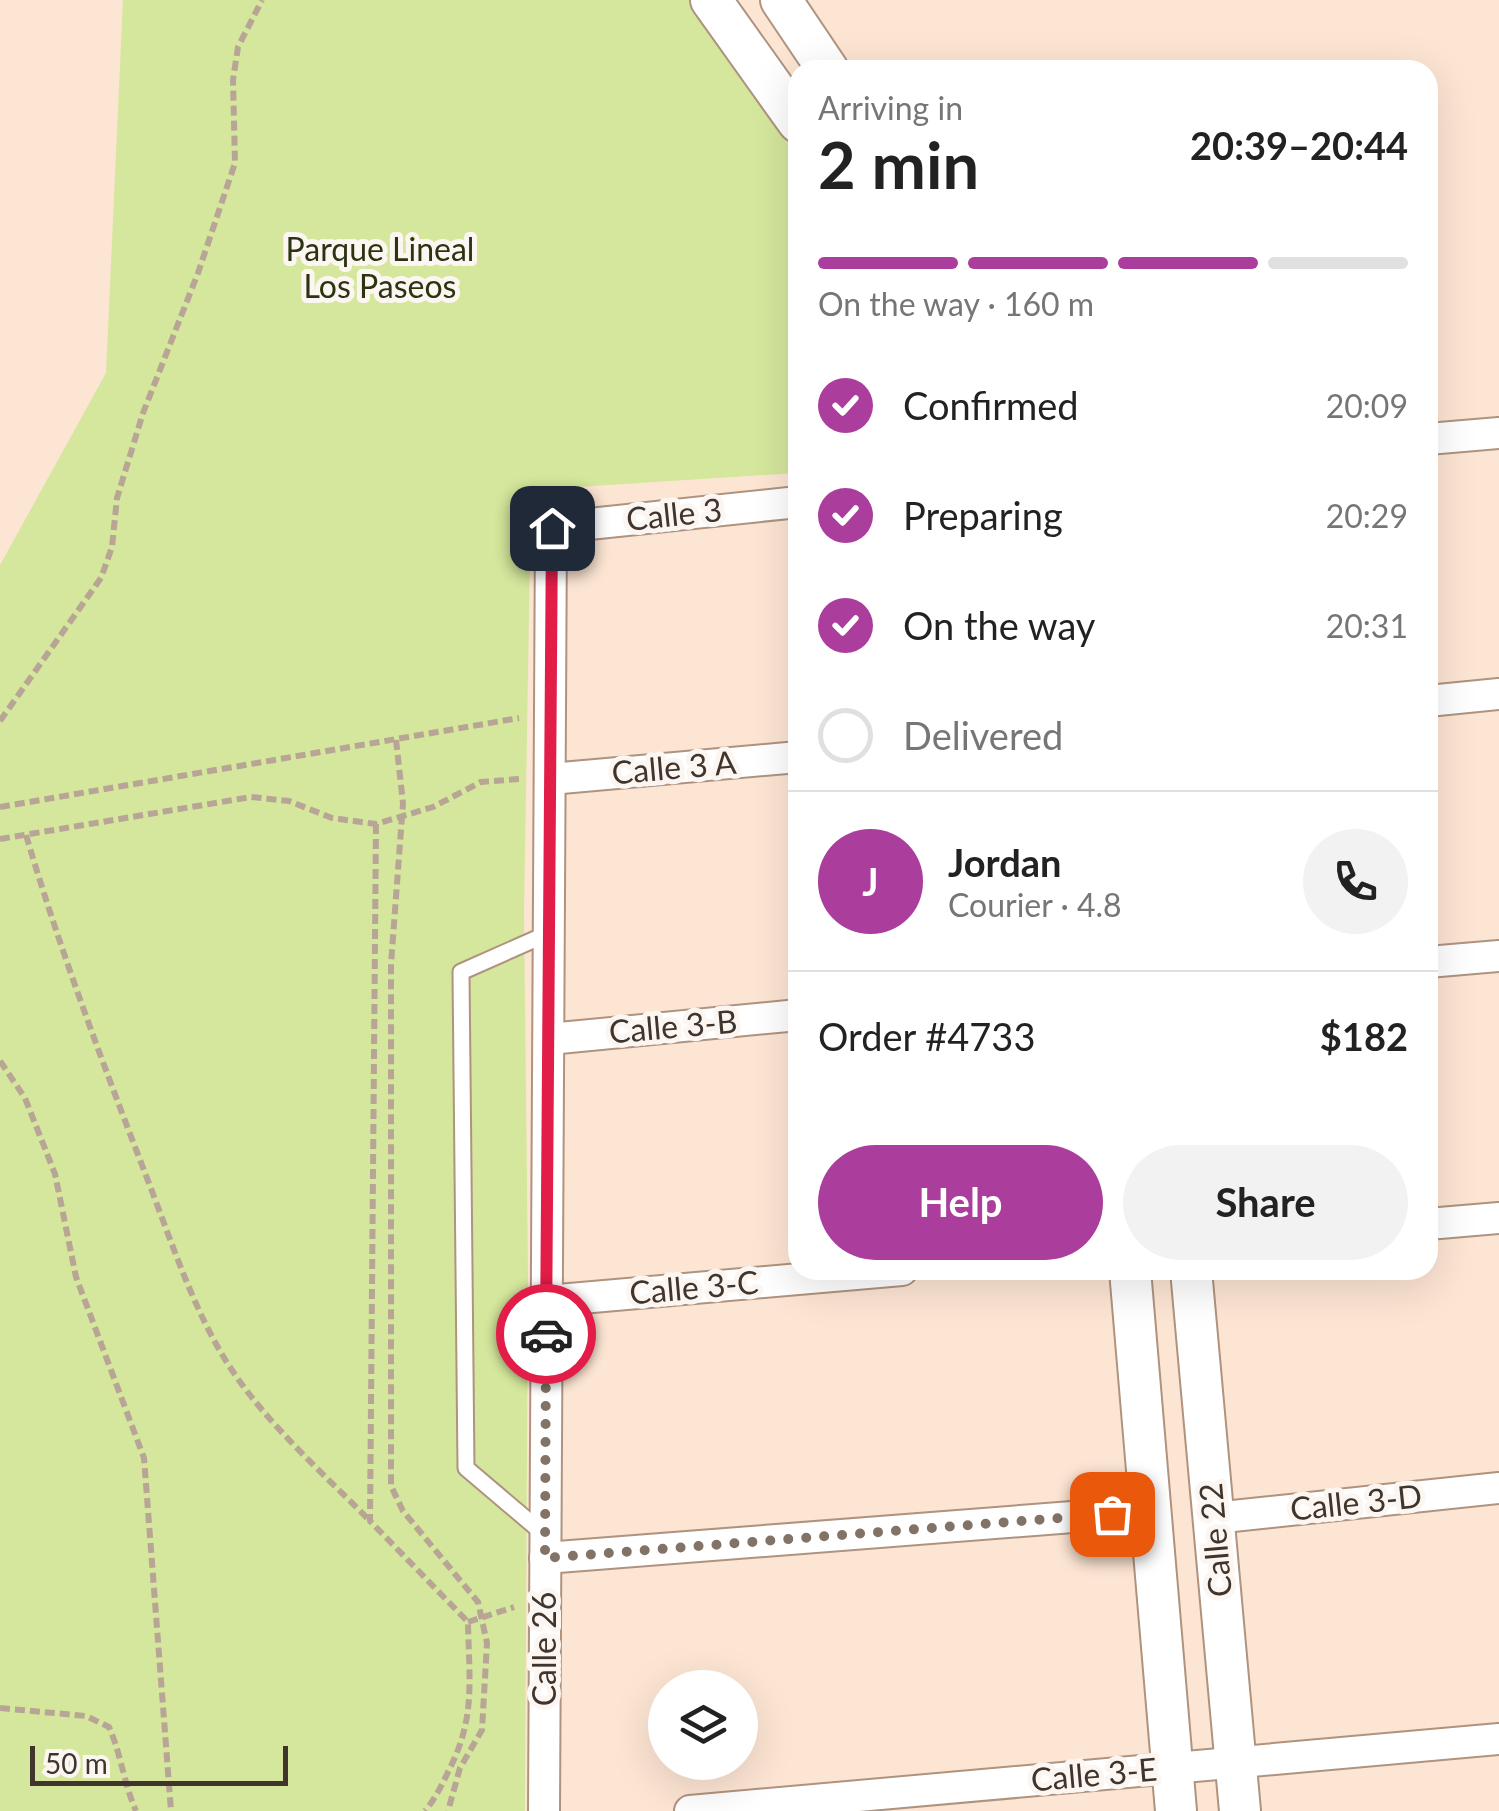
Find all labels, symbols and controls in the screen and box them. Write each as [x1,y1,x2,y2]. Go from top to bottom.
text: Arriving in [818,88,963,127]
text: 20:39–20:44 [1190,122,1408,168]
text: 2 min [818,125,979,203]
park label: Parque Lineal Los Paseos [286,229,474,305]
text: On the way · 160 m [818,284,1094,323]
icon: check [818,378,873,433]
text: Confirmed [903,382,1079,428]
text: 20:09 [1326,386,1408,425]
pin [510,486,595,571]
icon: check [818,488,873,543]
street label: Calle 3 [624,489,724,538]
text: Preparing [903,492,1063,538]
text: 20:29 [1326,496,1408,535]
icon: home [525,501,580,556]
icon: check [818,598,873,653]
text: On the way [903,602,1095,648]
text: 20:31 [1326,606,1408,645]
text: Delivered [903,712,1063,758]
street label: Calle 3 A [610,742,738,791]
button: phone [1303,829,1408,934]
text: Jordan [948,839,1061,885]
text: J [862,858,879,904]
text: Courier · 4.8 [948,885,1122,924]
street label: Calle 3-B [607,1000,739,1051]
text: Order #4733 [818,1013,1035,1059]
text: $182 [1320,1013,1408,1059]
button: Help [818,1145,1103,1260]
button: Share [1123,1145,1408,1260]
street label: Calle 3-C [628,1261,760,1312]
courier [496,1284,596,1384]
icon: car [519,1307,574,1362]
pin [1070,1472,1155,1557]
street label: Calle 3-D [1288,1475,1424,1528]
street label: Calle 22 [1190,1481,1239,1599]
icon: bag [1085,1487,1140,1542]
street label: Calle 26 [524,1592,563,1706]
map controls [648,1670,758,1780]
button: layers [648,1670,758,1780]
scale bar [30,1741,288,1786]
text: 50 m [45,1746,108,1780]
street label: Calle 3-E [1029,1749,1159,1798]

